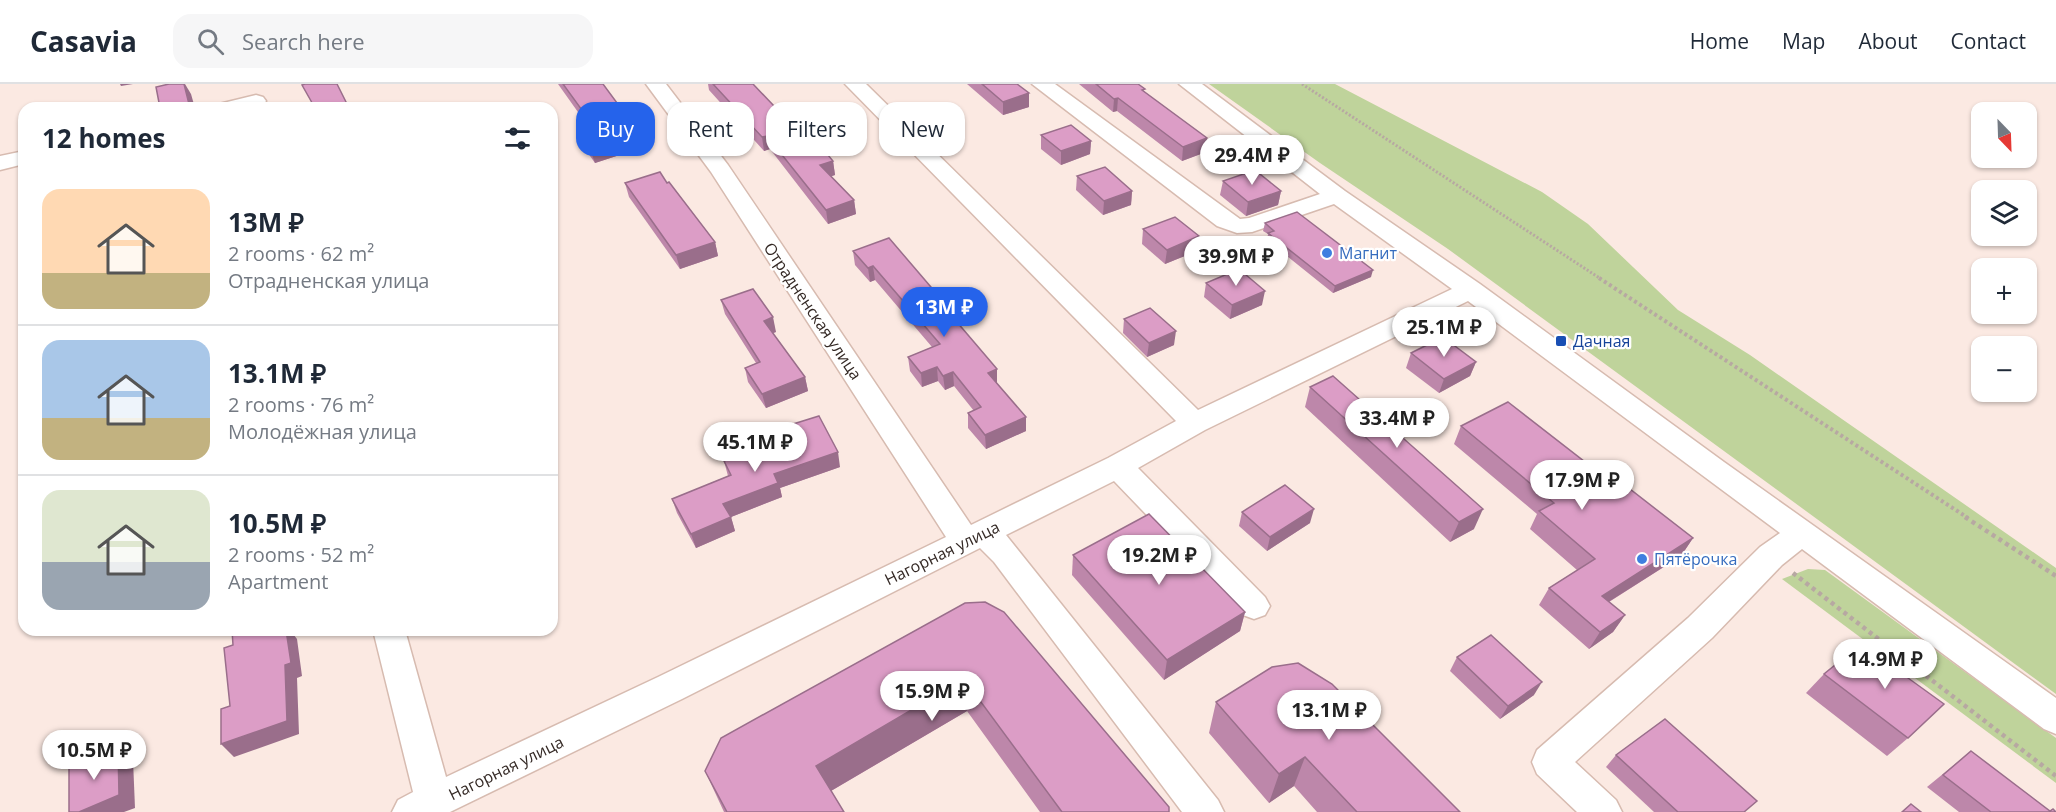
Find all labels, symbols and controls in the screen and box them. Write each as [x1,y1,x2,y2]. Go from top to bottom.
search box [173,14,593,68]
text: Casavia [30,22,137,60]
icon: search [194,25,227,58]
text: Search here [242,26,365,56]
text: Home [1690,27,1749,55]
text: Map [1782,27,1825,55]
text: About [1858,27,1918,55]
text: Contact [1951,27,2026,55]
chip: Buy [576,102,655,156]
chip: Rent [667,102,754,156]
chip: Filters [766,102,867,156]
chip: New [879,102,965,156]
north arrow [1971,102,2037,168]
map controls [1971,102,2037,402]
text: 12 homes [42,120,166,156]
icon: filters [501,122,534,155]
pin: 29.4M ₽ [1197,135,1307,186]
text: 29.4M ₽ [1214,141,1290,168]
button: layers [1971,180,2037,246]
text: 13M ₽ [228,204,304,240]
icon: home [90,213,162,285]
pin: 39.9M ₽ [1181,236,1291,287]
street label: Отрадненская улица [759,238,867,384]
text: 2 rooms · 62 m² [228,240,374,267]
text: 39.9M ₽ [1198,242,1274,269]
place label: Магнит [1339,242,1397,264]
marker: Магнит [1320,246,1334,260]
button: + [1971,258,2037,324]
text: Отрадненская улица [228,267,429,294]
pin: 13M ₽ [902,287,986,338]
text: 13M ₽ [915,293,973,320]
pin: 25.1M ₽ [1389,307,1499,358]
text: 25.1M ₽ [1406,313,1482,340]
place label: Дачная [1573,330,1630,352]
marker: Дачная [1554,334,1568,348]
button: − [1971,336,2037,402]
text: 13.1M ₽ [228,355,326,391]
icon: home [90,364,162,436]
text: 2 rooms · 76 m² [228,391,374,418]
pin: 33.4M ₽ [1342,398,1452,449]
text: 33.4M ₽ [1359,404,1435,431]
text: Молодёжная улица [228,418,417,445]
pin: 45.1M ₽ [700,422,810,473]
text: 45.1M ₽ [717,428,793,455]
pin: 17.9M ₽ [1527,460,1637,511]
text: 17.9M ₽ [1544,466,1620,493]
text: 10.5M ₽ [228,505,326,541]
icon: home [90,514,162,586]
street label: Нагорная улица [881,516,1003,590]
pin: 19.2M ₽ [1104,535,1214,586]
text: 2 rooms · 52 m² [228,541,374,568]
text: 19.2M ₽ [1121,541,1197,568]
place label: Пятёрочка [1654,548,1737,570]
marker: Пятёрочка [1635,552,1649,566]
text: Apartment [228,568,328,595]
pin: 14.9M ₽ [1830,639,1940,690]
text: 14.9M ₽ [1847,645,1923,672]
pin: 15.9M ₽ [877,671,987,722]
text: 15.9M ₽ [894,677,970,704]
pin: 13.1M ₽ [1274,690,1384,741]
text: 13.1M ₽ [1291,696,1367,723]
pin: 10.5M ₽ [39,730,149,781]
street label: Нагорная улица [445,731,567,805]
text: 10.5M ₽ [56,736,132,763]

